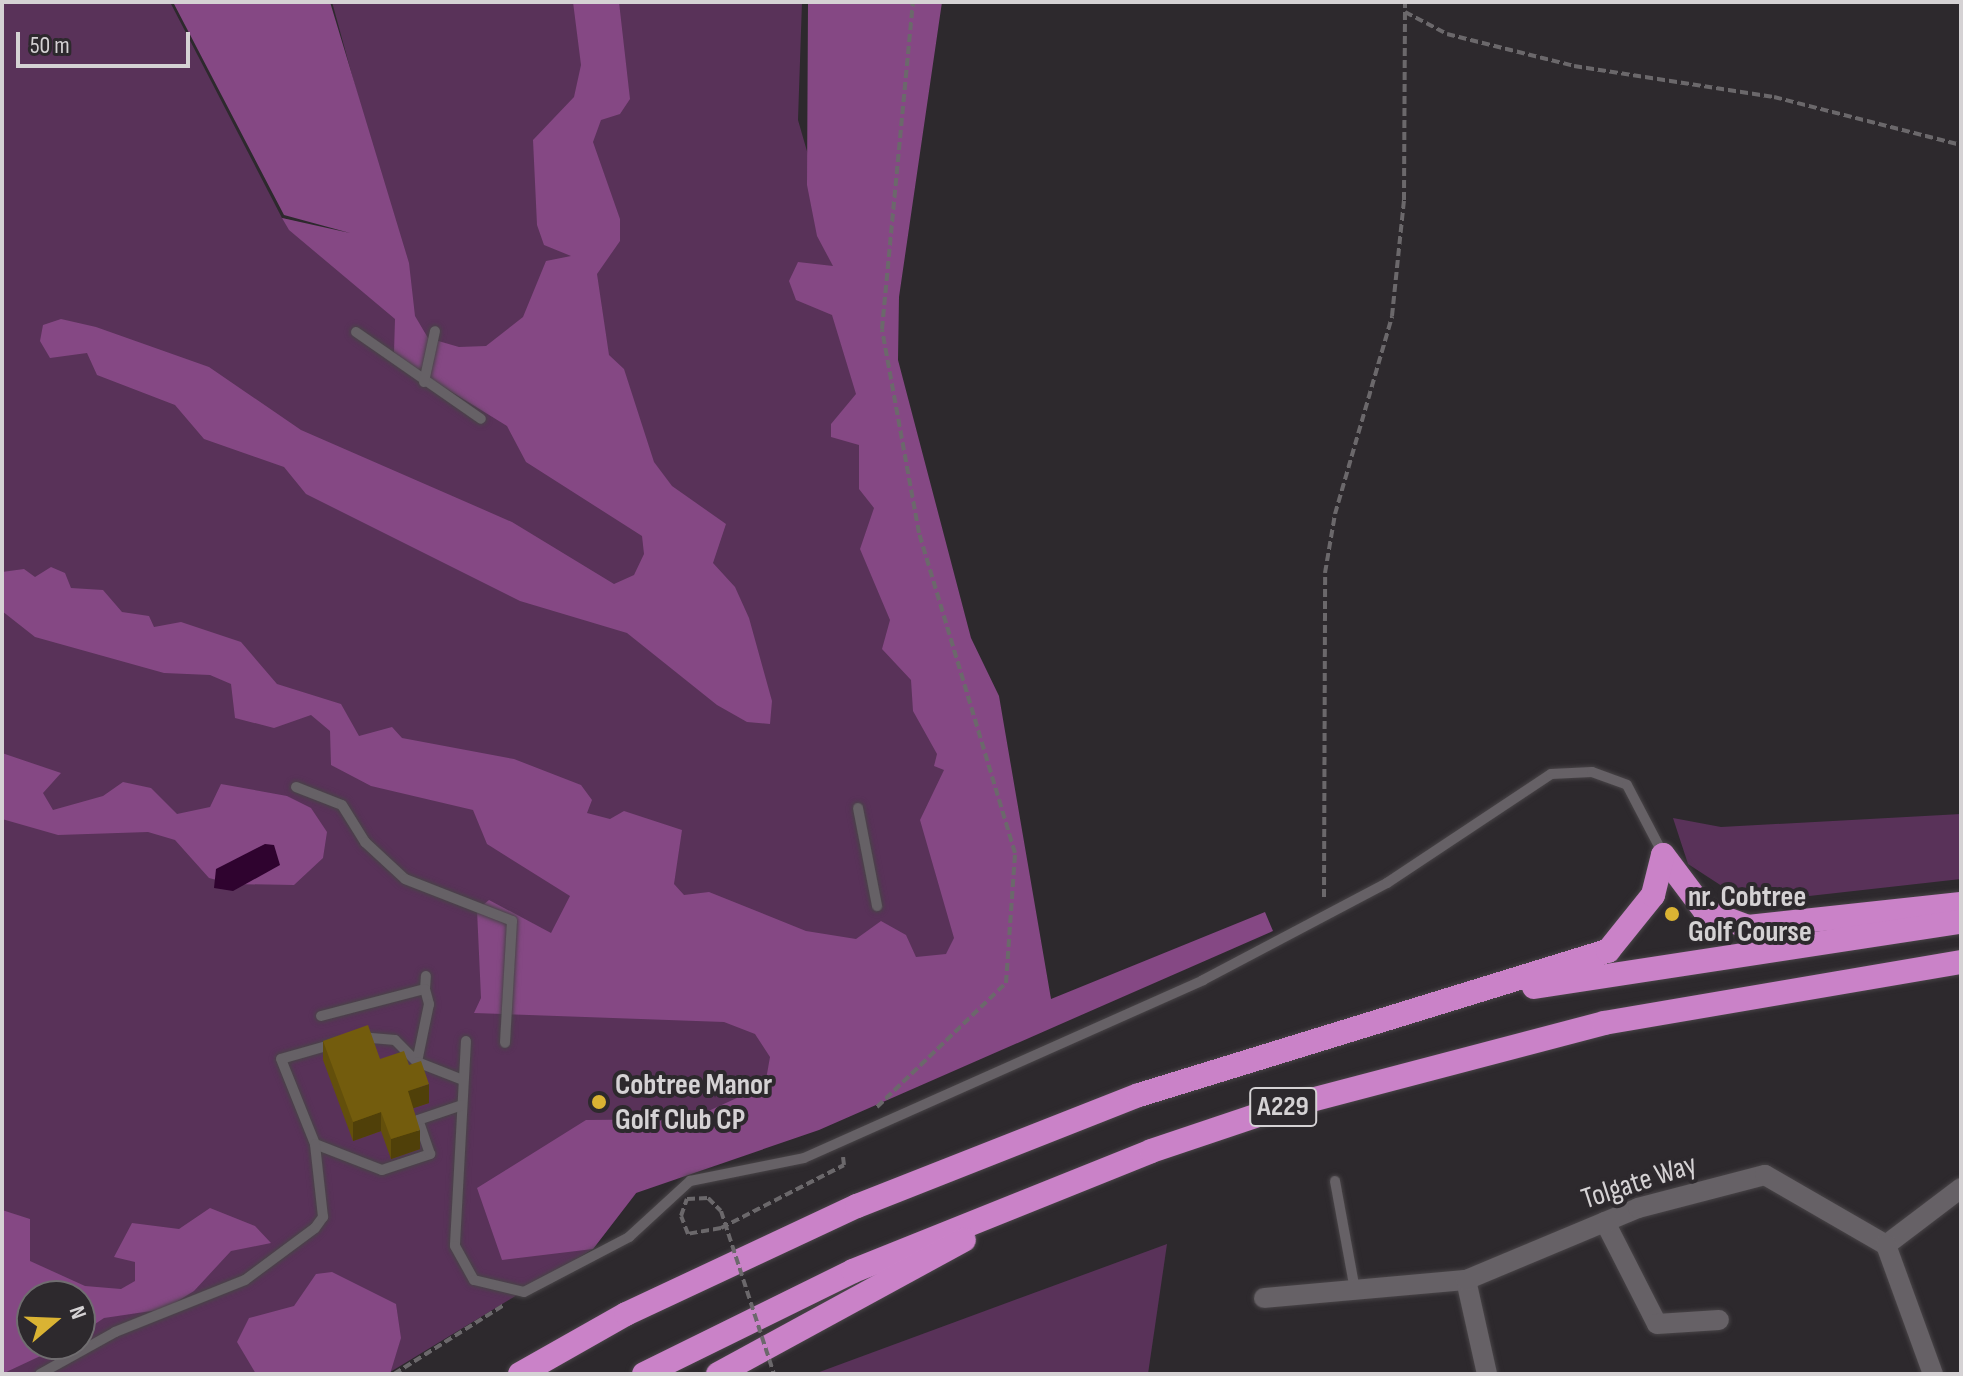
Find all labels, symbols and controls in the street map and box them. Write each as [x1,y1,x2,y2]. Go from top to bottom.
scale bar [20,16,194,66]
text: 50 m [30,31,70,60]
place label: nr. Cobtree Golf Course [1688,879,1812,950]
marker: nr. Cobtree Golf Course [1663,905,1681,923]
place label: Cobtree Manor Golf Club CP [615,1067,772,1138]
road number: A229 [1249,1083,1317,1131]
marker: Cobtree Manor Golf Club CP [590,1093,608,1111]
street label: Tolgate Way [1577,1147,1701,1217]
north arrow [16,1280,96,1360]
text: N [63,1303,92,1323]

